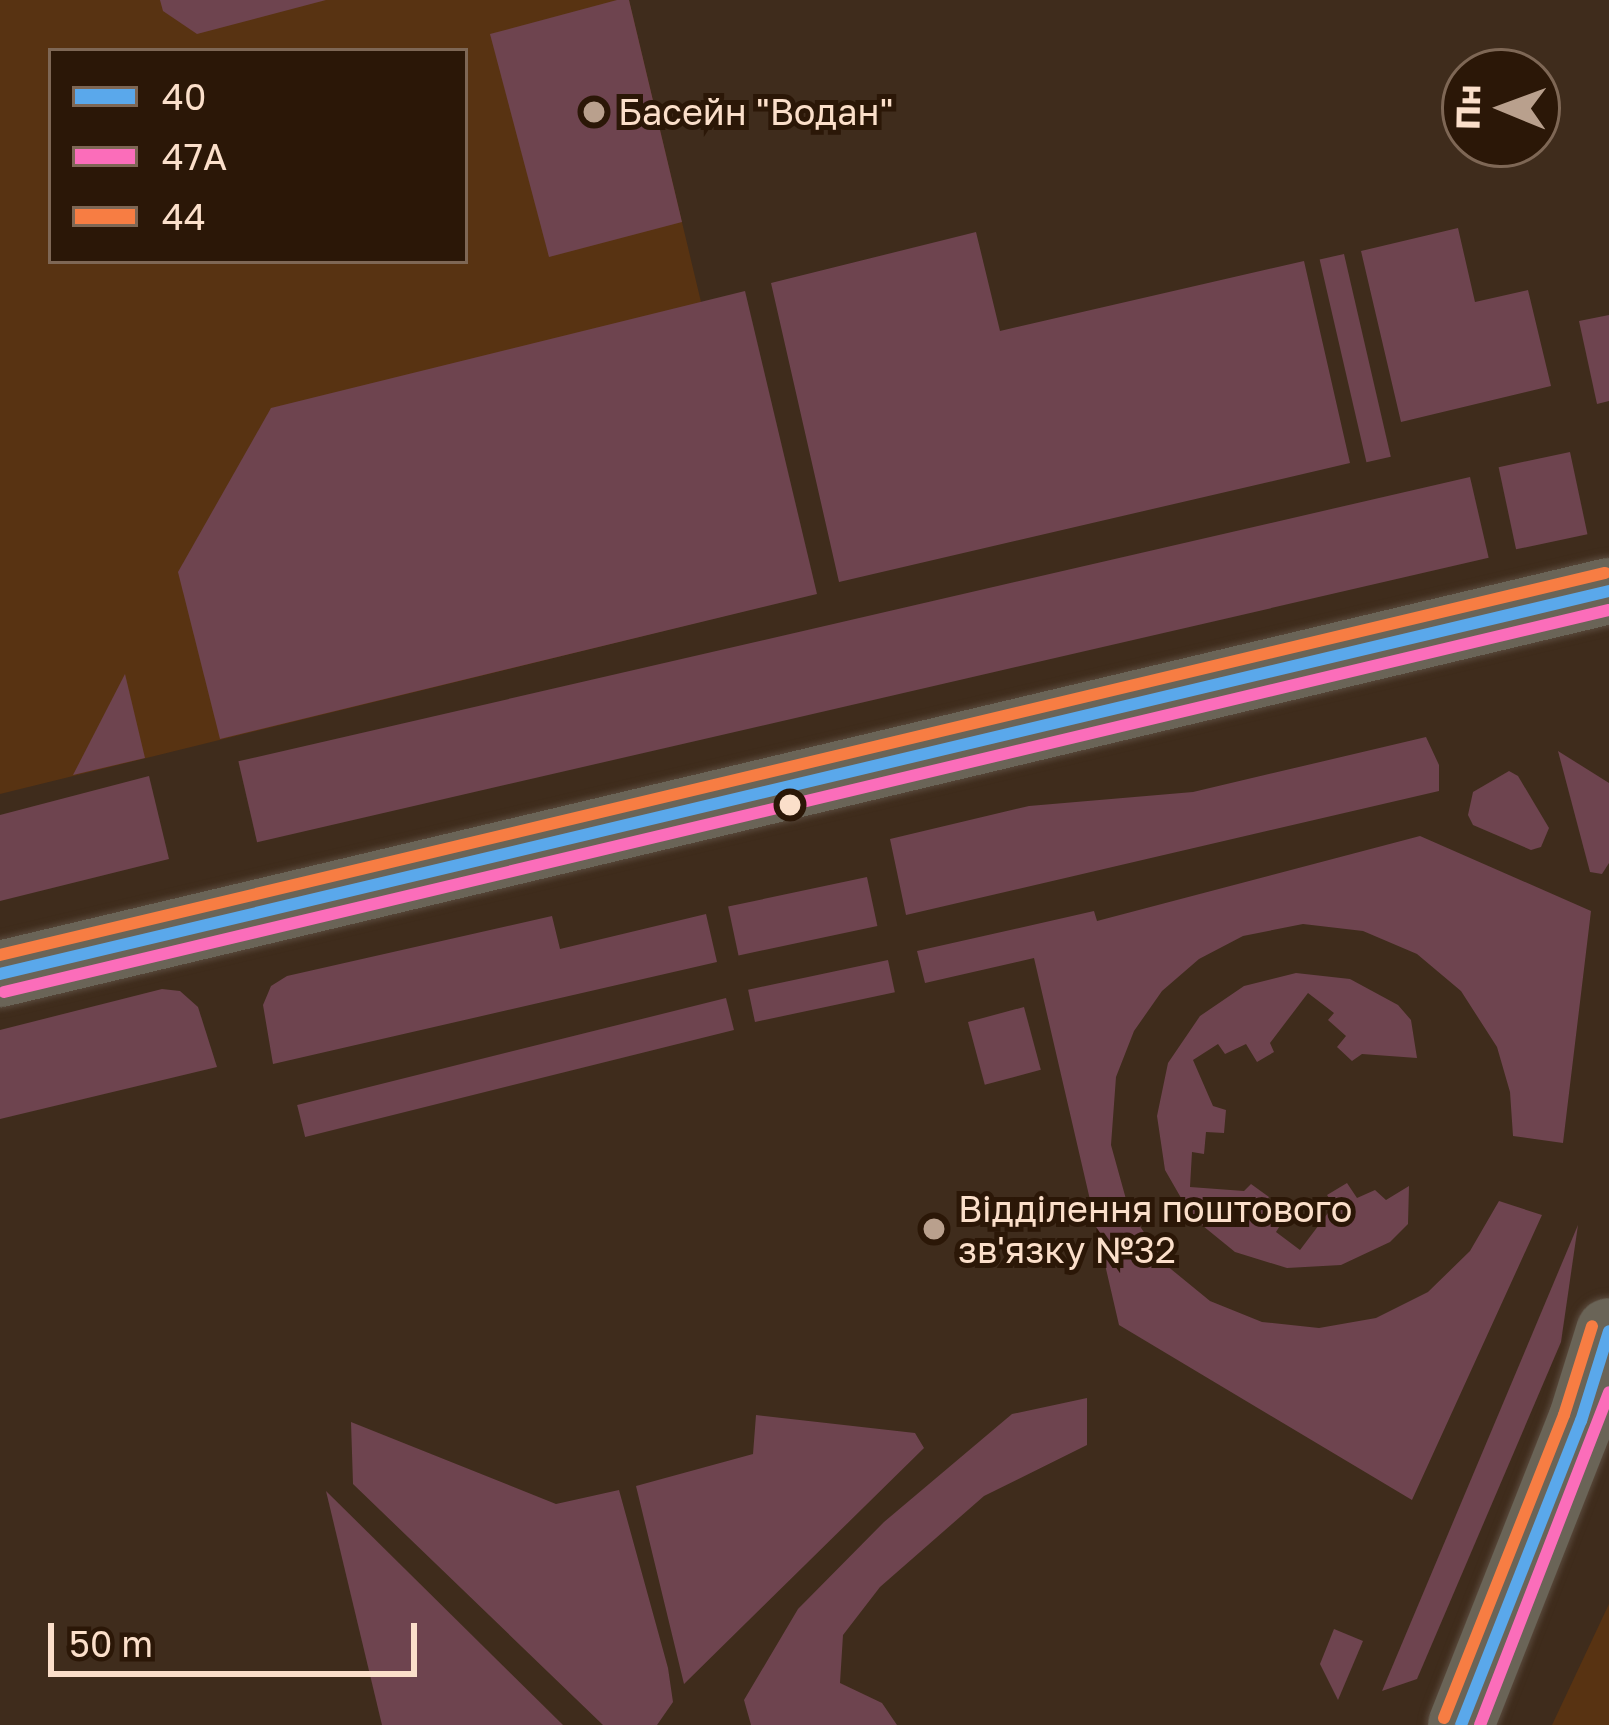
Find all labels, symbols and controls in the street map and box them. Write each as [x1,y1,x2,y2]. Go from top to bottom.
legend [48,48,468,264]
north arrow [1441,48,1561,168]
text: 40 [162,75,206,118]
text: Пн [1448,85,1487,130]
place label: Басейн "Водан" [618,90,894,134]
marker: Басейн "Водан" [581,99,607,125]
text: 47А [162,135,227,178]
text: 44 [162,195,206,238]
unlabelled marker [779,794,801,816]
place label: Відділення поштового зв'язку №32 [958,1186,1352,1271]
marker: Відділення поштового зв'язку №32 [921,1216,947,1242]
scale bar [54,1599,423,1673]
text: 50 m [69,1622,153,1665]

